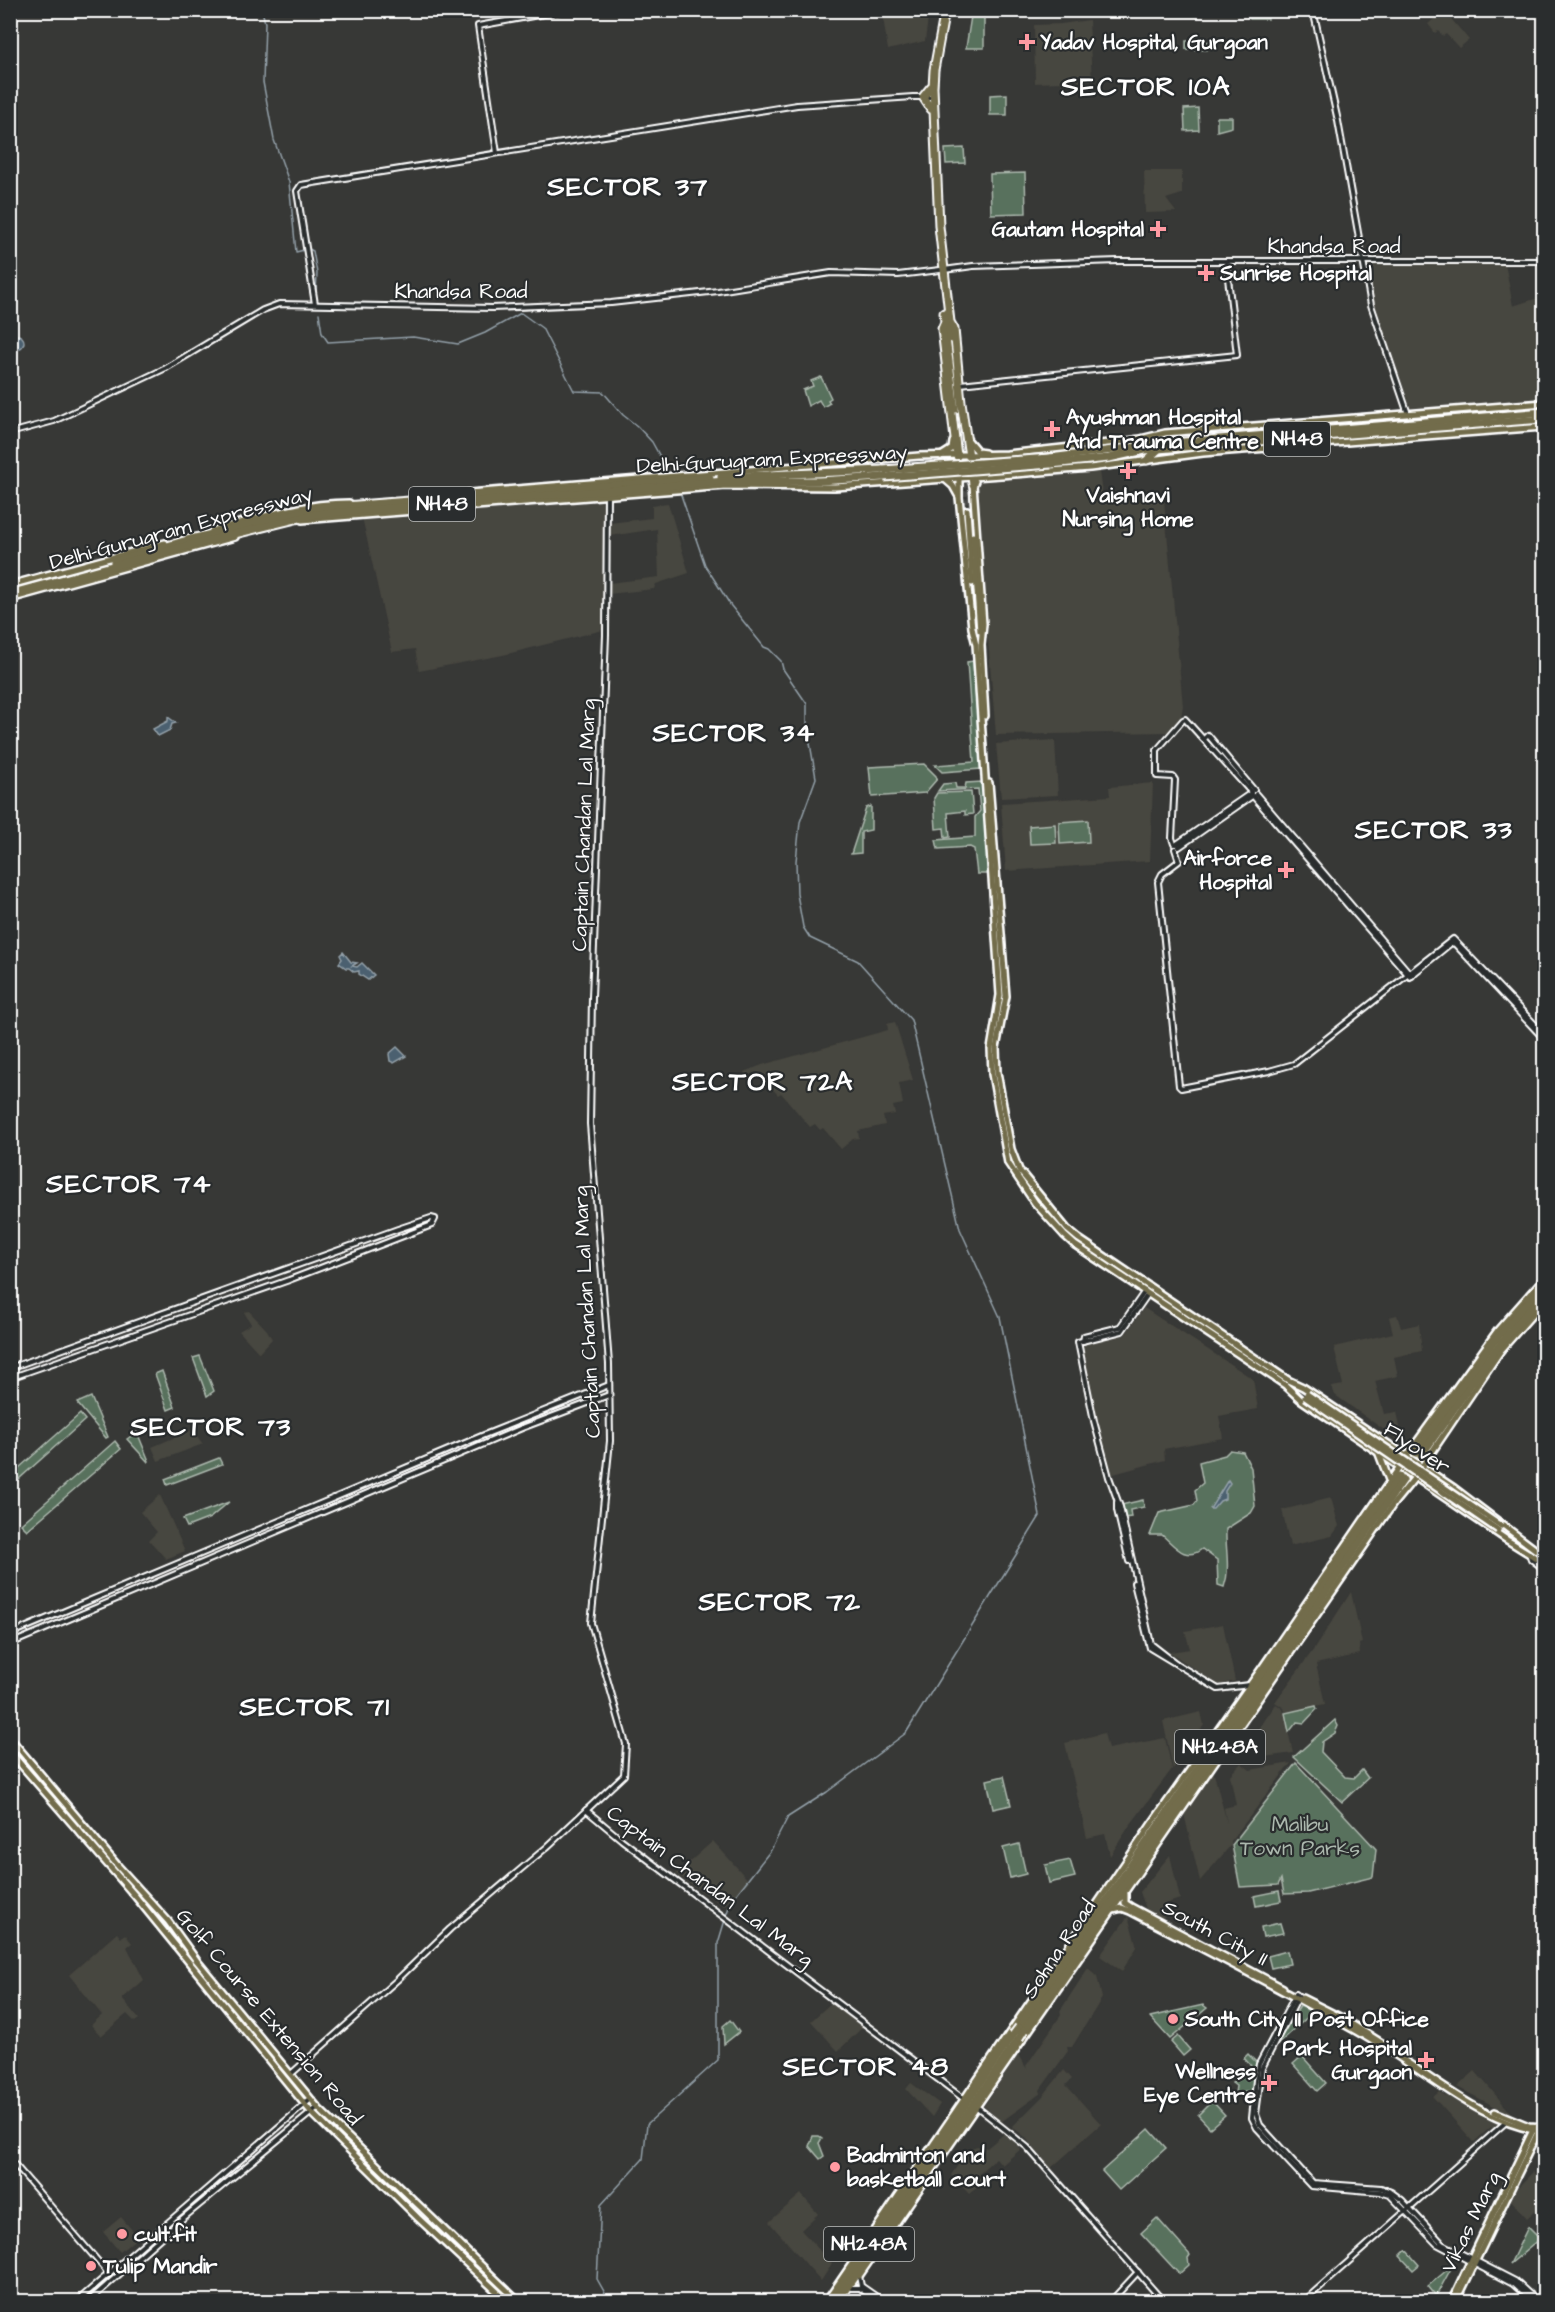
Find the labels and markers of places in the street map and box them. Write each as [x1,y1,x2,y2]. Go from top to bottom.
place label: Yadav Hospital, Gurgoan [1040,28,1268,59]
marker: Yadav Hospital, Gurgoan [1018,33,1036,51]
place label: Gautam Hospital [992,215,1145,245]
marker: Gautam Hospital [1149,220,1167,238]
place label: Sunrise Hospital [1219,259,1373,289]
marker: Sunrise Hospital [1197,264,1215,282]
place label: Ayushman Hospital And Trauma Centre [1066,403,1259,456]
marker: Ayushman Hospital And Trauma Centre [1043,420,1061,438]
marker: Vaishnavi Nursing Home [1119,462,1137,480]
place label: Vaishnavi Nursing Home [1062,481,1194,536]
place label: Airforce Hospital [1183,844,1273,898]
marker: Airforce Hospital [1277,861,1295,879]
place label: South City II Post Office [1184,2005,1430,2037]
marker: South City II Post Office [1166,2012,1180,2026]
place label: Park Hospital Gurgaon [1283,2034,1413,2089]
marker: Park Hospital Gurgaon [1417,2051,1435,2069]
place label: Wellness Eye Centre [1144,2057,1257,2113]
marker: Wellness Eye Centre [1260,2074,1278,2092]
place label: Badminton and basketball court [847,2141,1007,2194]
marker: Badminton and basketball court [828,2160,842,2174]
place label: cult.fit [134,2220,197,2249]
marker: cult.fit [115,2227,129,2241]
place label: Tulip Mandir [102,2252,218,2282]
marker: Tulip Mandir [84,2259,98,2273]

